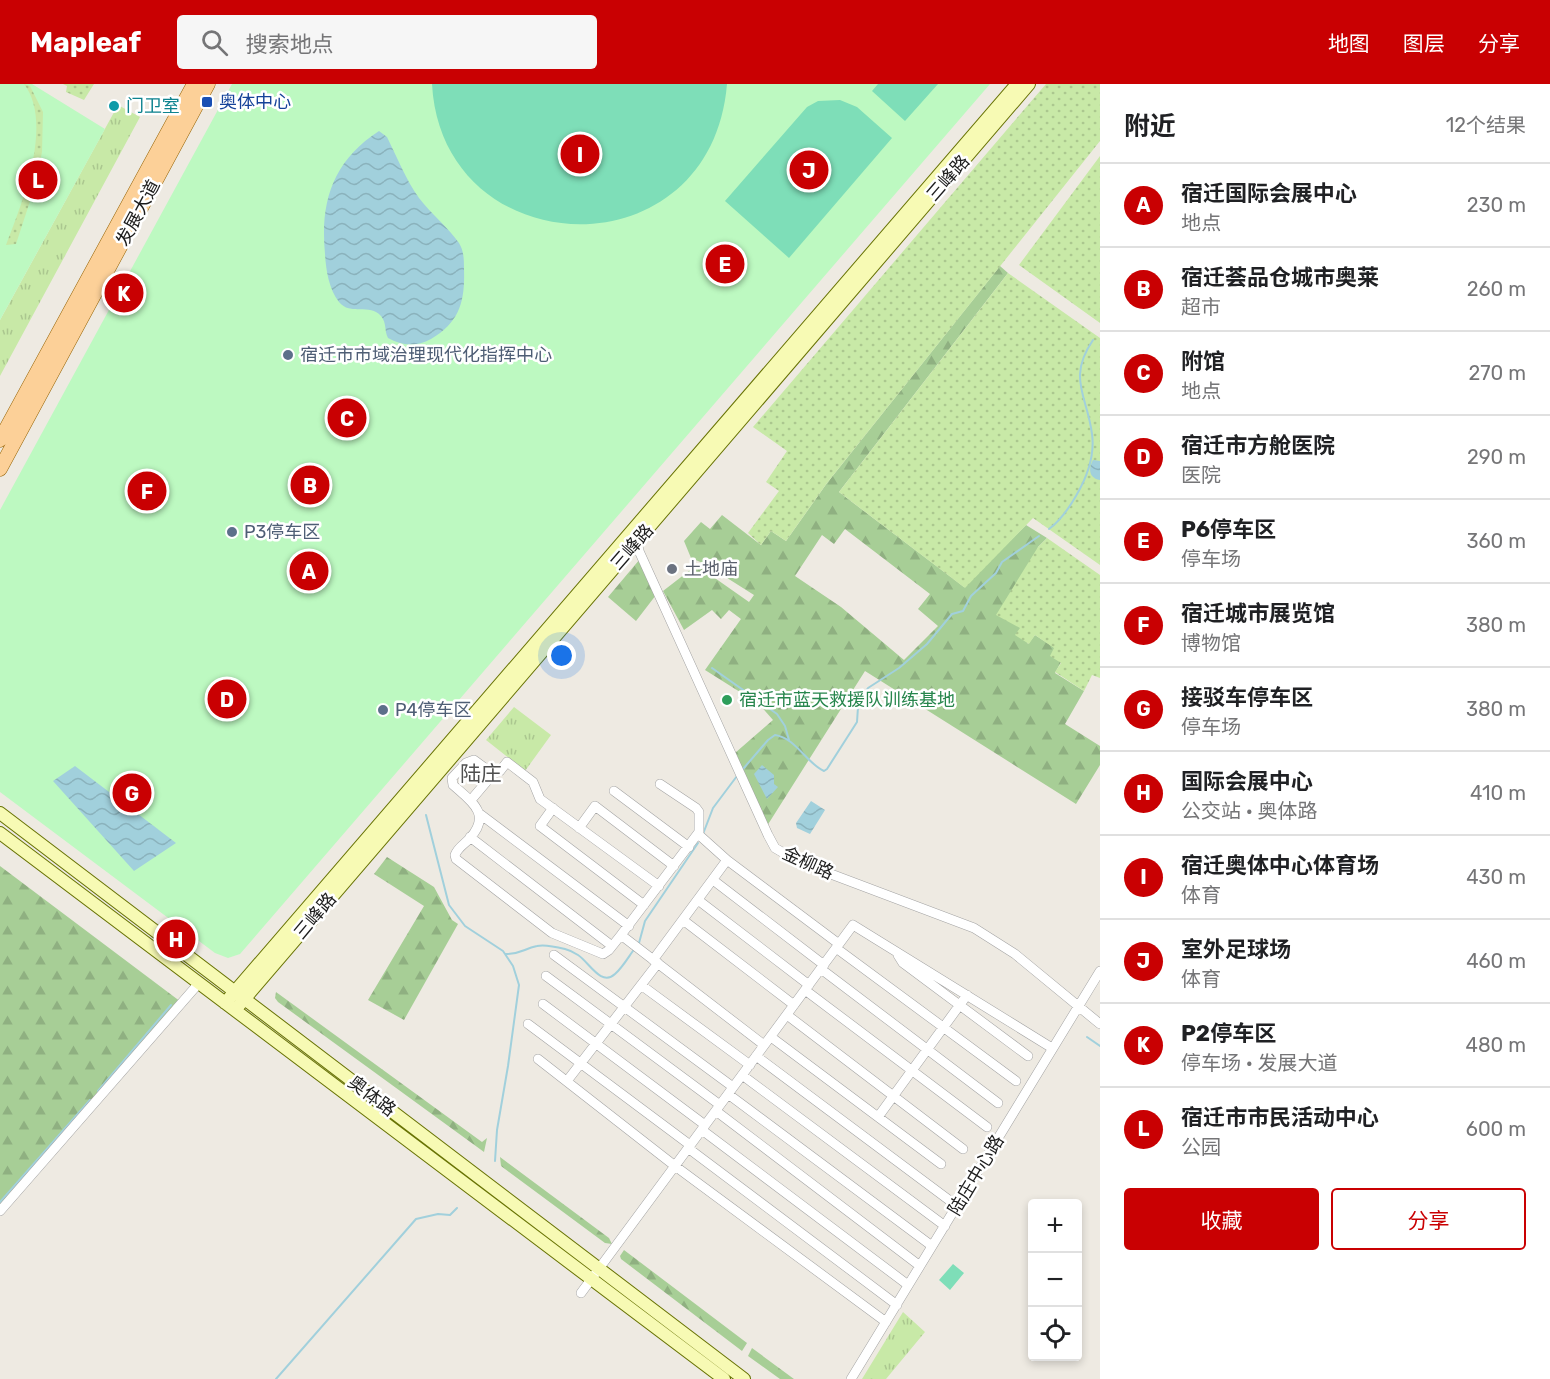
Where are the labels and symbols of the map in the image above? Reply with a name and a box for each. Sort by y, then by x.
place label: 奥体中心 [219,91,291,113]
place label: 门卫室 [126,95,180,117]
marker: 奥体中心 [200,95,214,109]
marker: 门卫室 [107,99,121,113]
pin: I [560,132,600,176]
pin: J [790,148,828,193]
street label: 三峰路 [922,150,974,206]
pin: L [18,158,57,202]
street label: 发展大道 [111,176,165,250]
pin: E [706,242,744,286]
pin: K [104,270,144,316]
place label: 宿迁市市域治理现代化指挥中心 [300,344,552,366]
marker: 宿迁市市域治理现代化指挥中心 [281,348,295,362]
pin: C [328,396,366,440]
pin: B [290,462,330,508]
pin: F [128,468,166,514]
street label: 三峰路 [606,519,658,575]
place label: P3停车区 [244,521,320,543]
marker: P3停车区 [225,525,239,539]
pin: A [290,548,328,594]
place label: 土地庙 [684,558,738,580]
marker: 土地庙 [665,562,679,576]
your location [547,641,576,670]
pin: D [208,676,246,722]
place label: 宿迁市蓝天救援队训练基地 [739,689,955,711]
marker: 宿迁市蓝天救援队训练基地 [720,693,734,707]
place label: P4停车区 [395,699,471,721]
marker: P4停车区 [376,703,390,717]
district label: 陆庄 [460,761,502,786]
pin: G [112,770,152,816]
street label: 金柳路 [779,842,837,884]
street label: 三峰路 [289,888,341,944]
pin: H [156,916,195,962]
street label: 奥体路 [344,1071,400,1121]
street label: 陆庄中心路 [943,1131,1009,1219]

